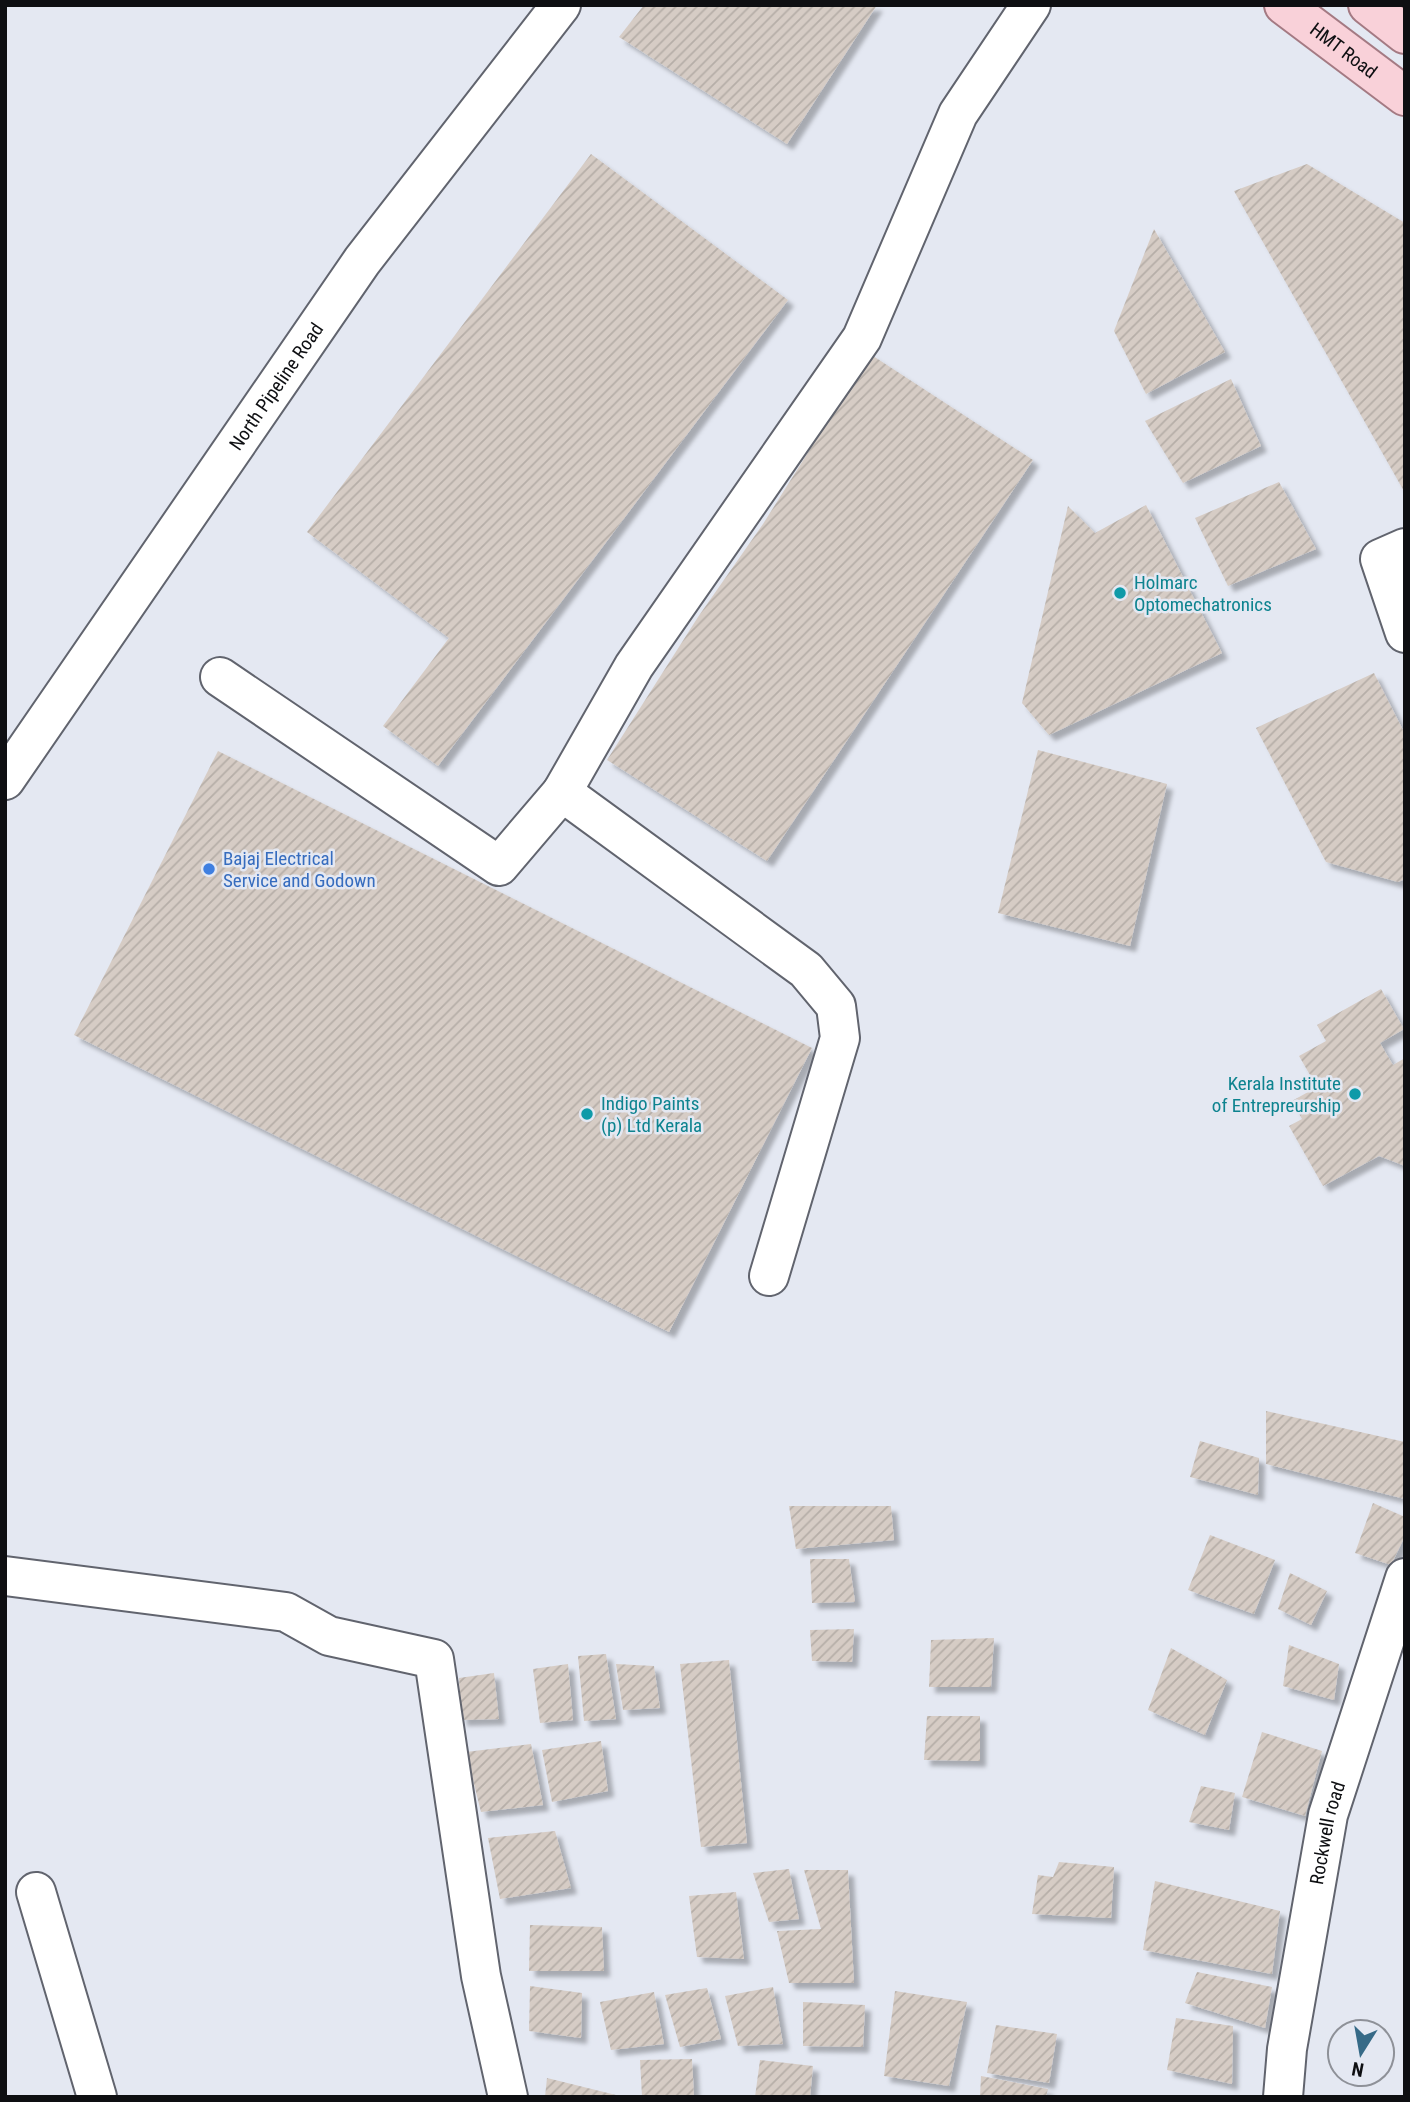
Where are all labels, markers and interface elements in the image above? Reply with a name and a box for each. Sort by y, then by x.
street label: HMT Road [1306,18,1382,83]
street label: North Pipeline Road [225,318,328,455]
place label: Holmarc Optomechatronics [1134,571,1272,616]
marker: Holmarc Optomechatronics [1112,585,1128,601]
place label: Bajaj Electrical Service and Godown [223,847,376,892]
marker: Bajaj Electrical Service and Godown [201,861,217,877]
place label: Kerala Institute of Entrepreurship [1212,1072,1341,1117]
marker: Kerala Institute of Entrepreurship [1347,1086,1363,1102]
place label: Indigo Paints (p) Ltd Kerala [601,1092,702,1137]
marker: Indigo Paints (p) Ltd Kerala [579,1106,595,1122]
street label: Rockwell road [1305,1778,1350,1886]
north arrow [1326,2018,1396,2088]
text: N [1350,2057,1366,2082]

